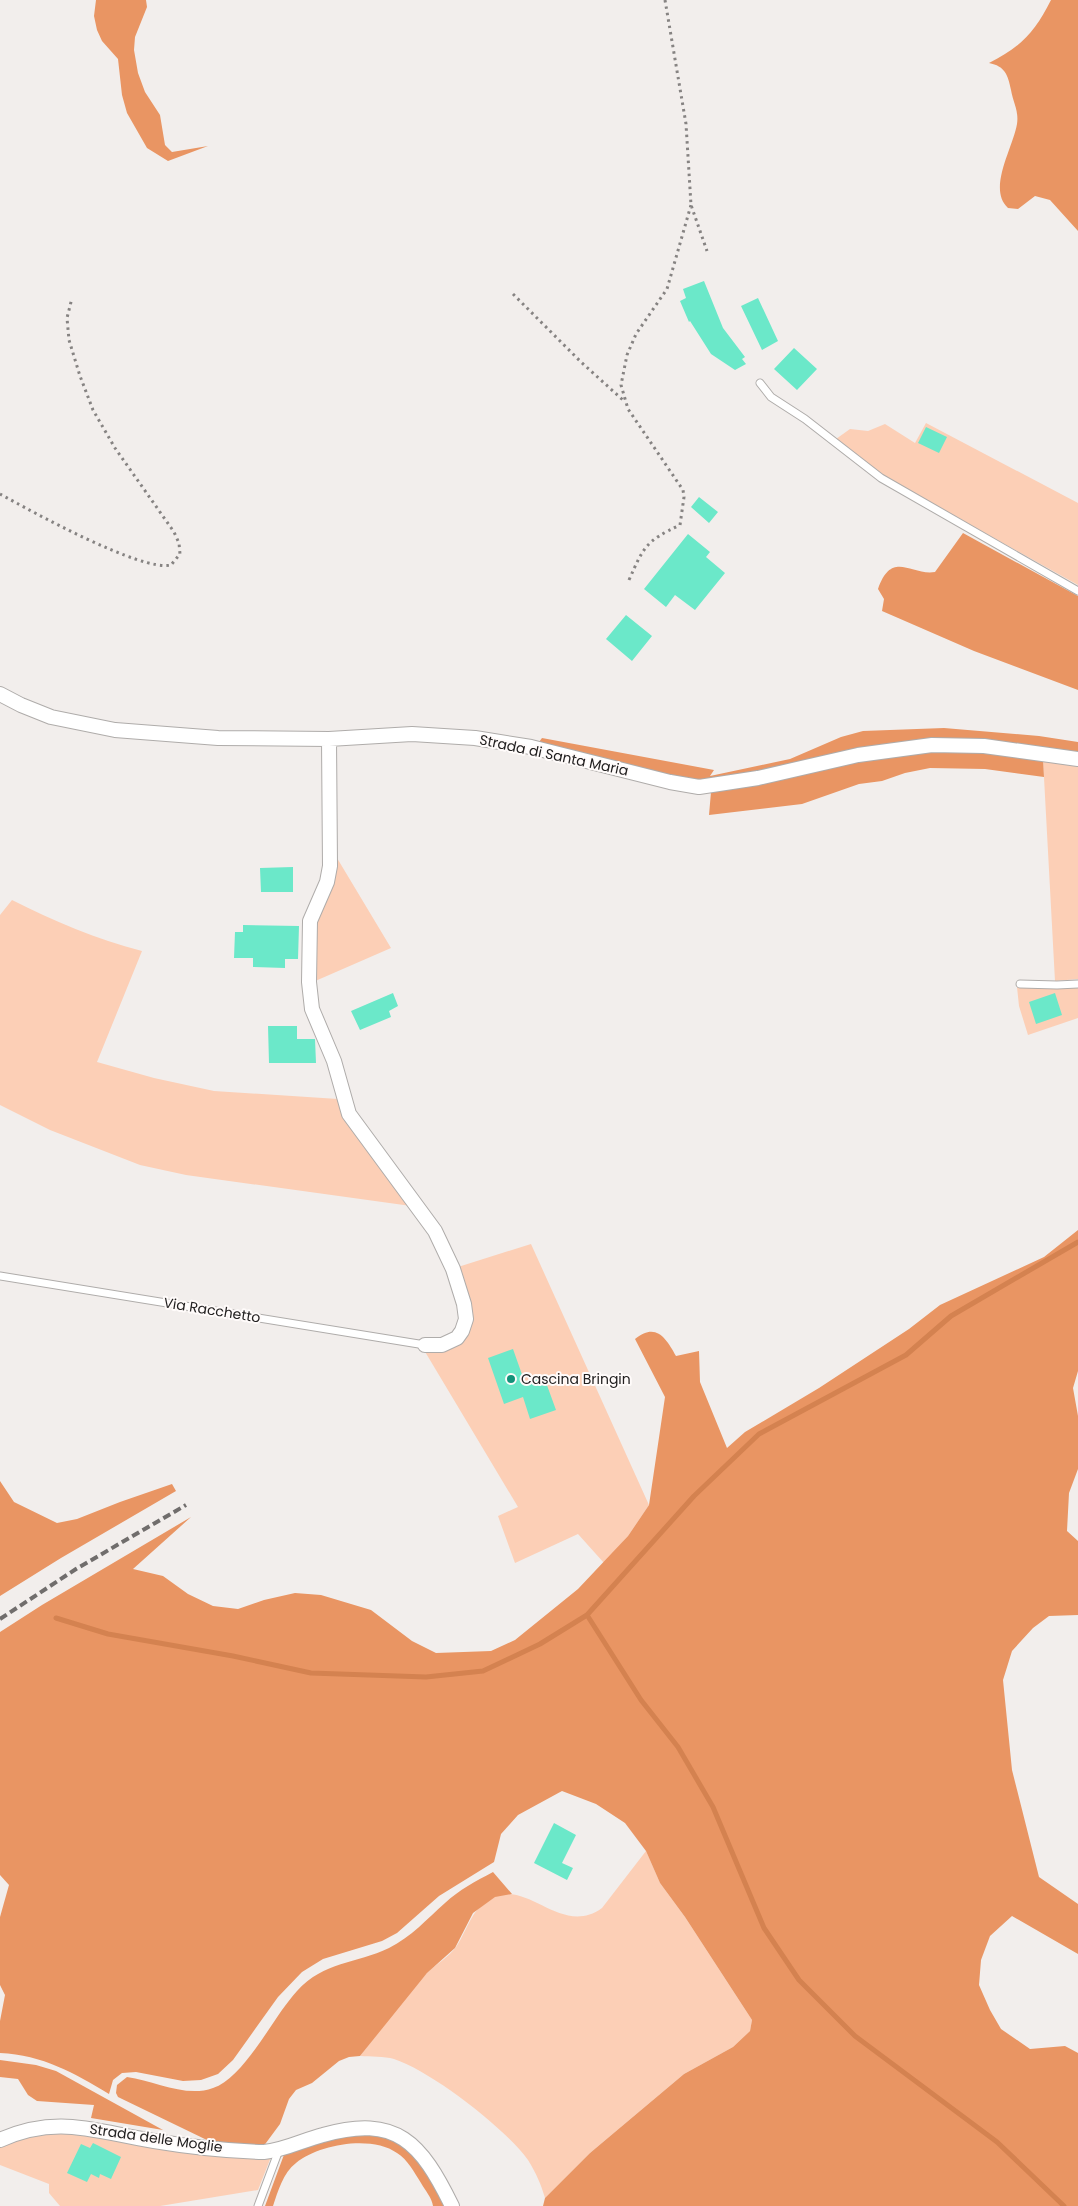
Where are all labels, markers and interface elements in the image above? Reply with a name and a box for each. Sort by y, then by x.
street label: Strada di Santa Maria [478,729,630,781]
street label: Via Racchetto [162,1292,262,1328]
place label: Cascina Bringin [521,1369,631,1389]
marker: Cascina Bringin [505,1373,517,1385]
street label: Strada delle Moglie [88,2119,224,2157]

